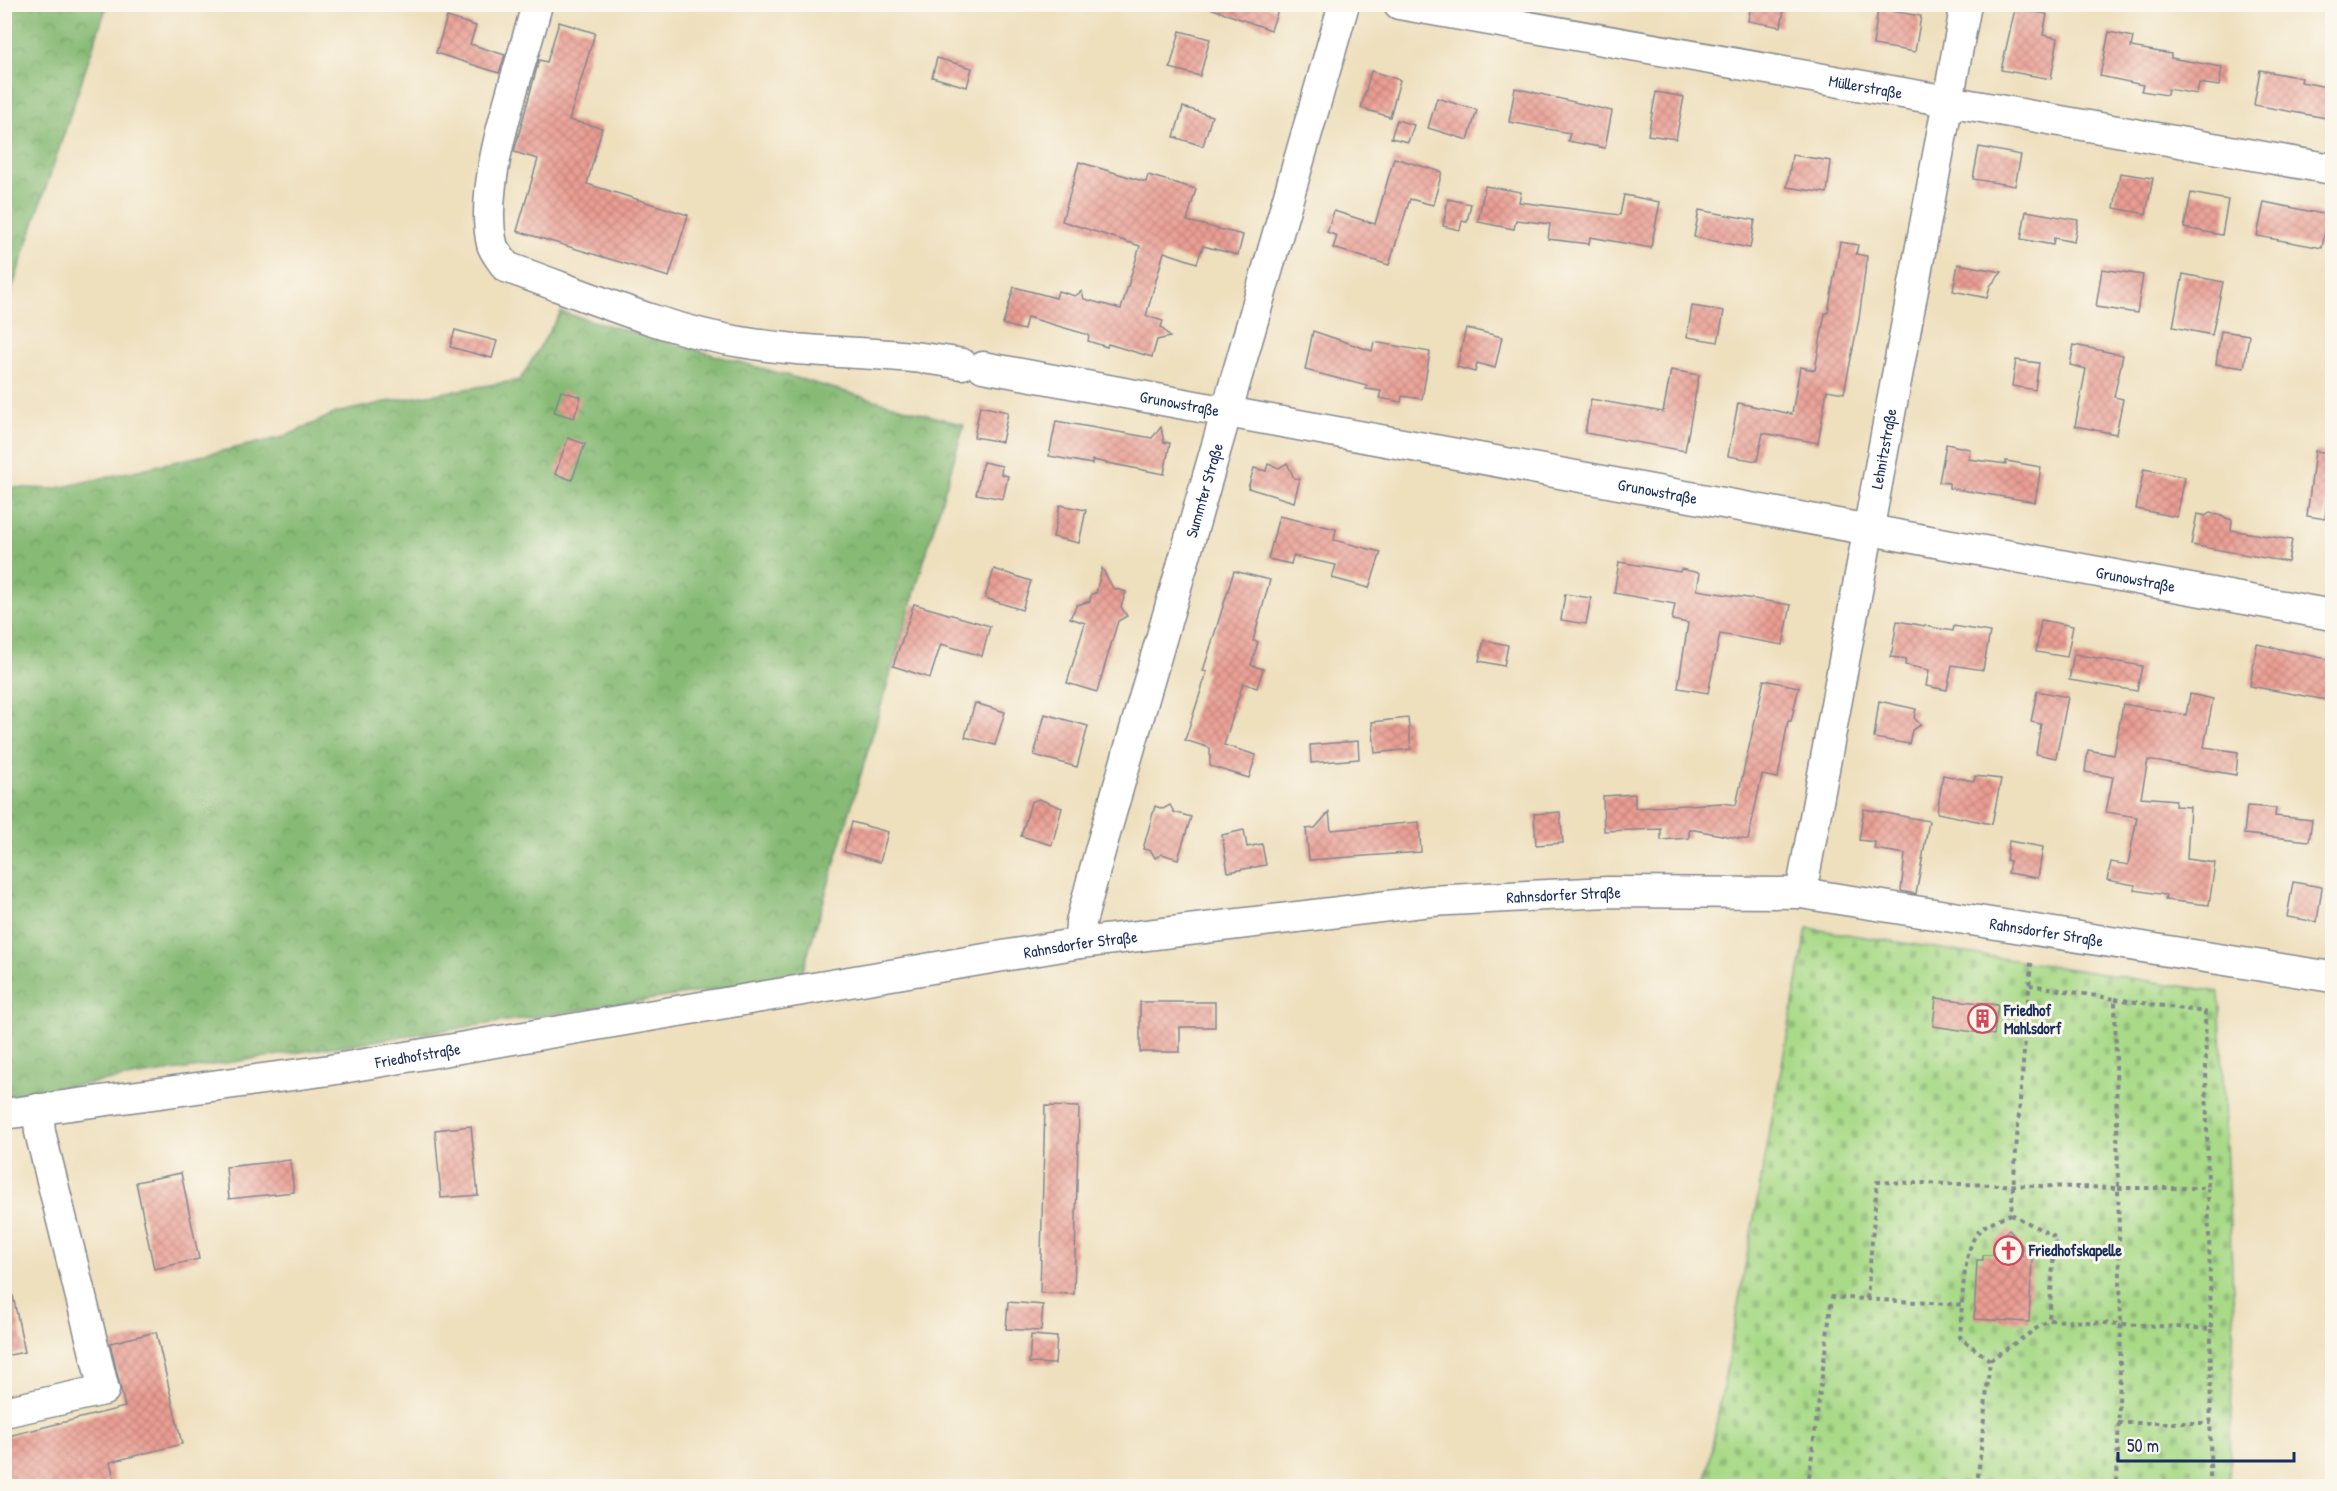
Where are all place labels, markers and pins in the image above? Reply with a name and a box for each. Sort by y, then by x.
place label: Friedhof Mahlsdorf [2003,999,2062,1039]
building icon: Friedhof Mahlsdorf [1967,1003,1999,1035]
church icon: Friedhofskapelle [1992,1234,2024,1266]
place label: Friedhofskapelle [2028,1239,2122,1262]

